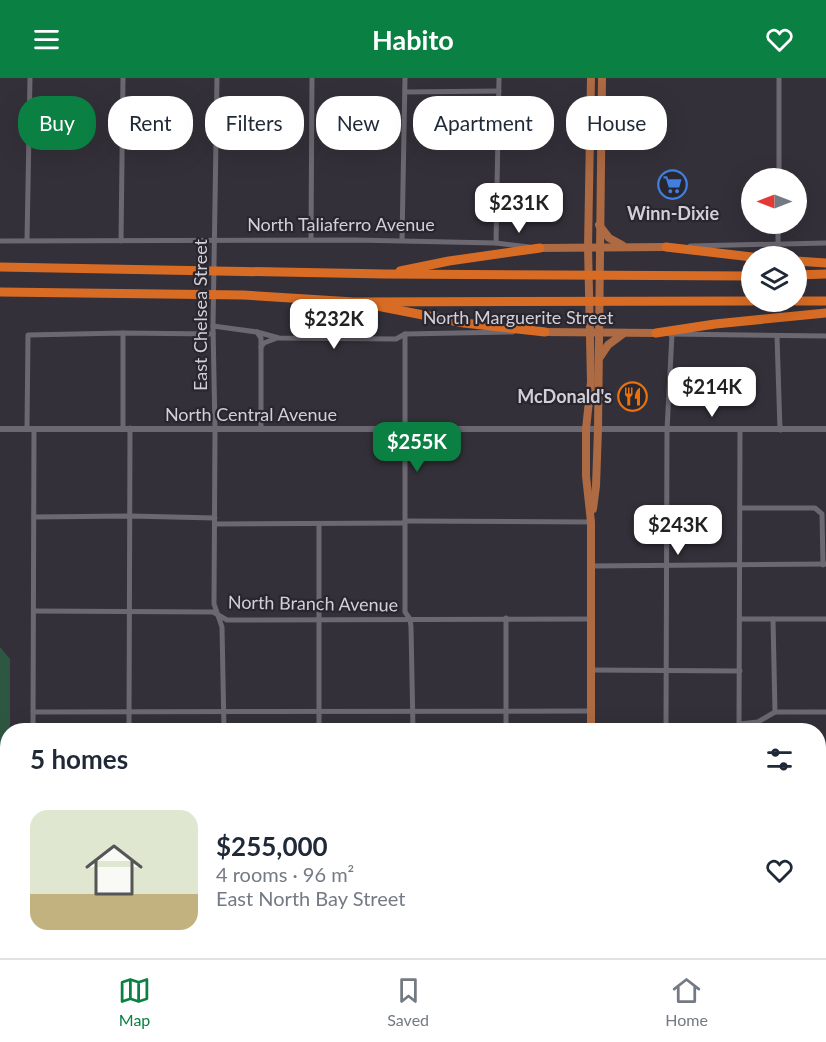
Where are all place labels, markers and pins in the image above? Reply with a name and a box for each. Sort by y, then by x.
supermarket icon: Winn-Dixie [657,168,689,200]
pin: $231K [477,183,561,234]
place label: Winn-Dixie [627,202,719,224]
pin: $232K [292,299,376,350]
pin: $214K [670,367,754,418]
restaurant icon: McDonald's [617,380,649,412]
place label: McDonald's [517,385,612,407]
pin: $255K [375,422,459,473]
pin: $243K [636,505,720,556]

